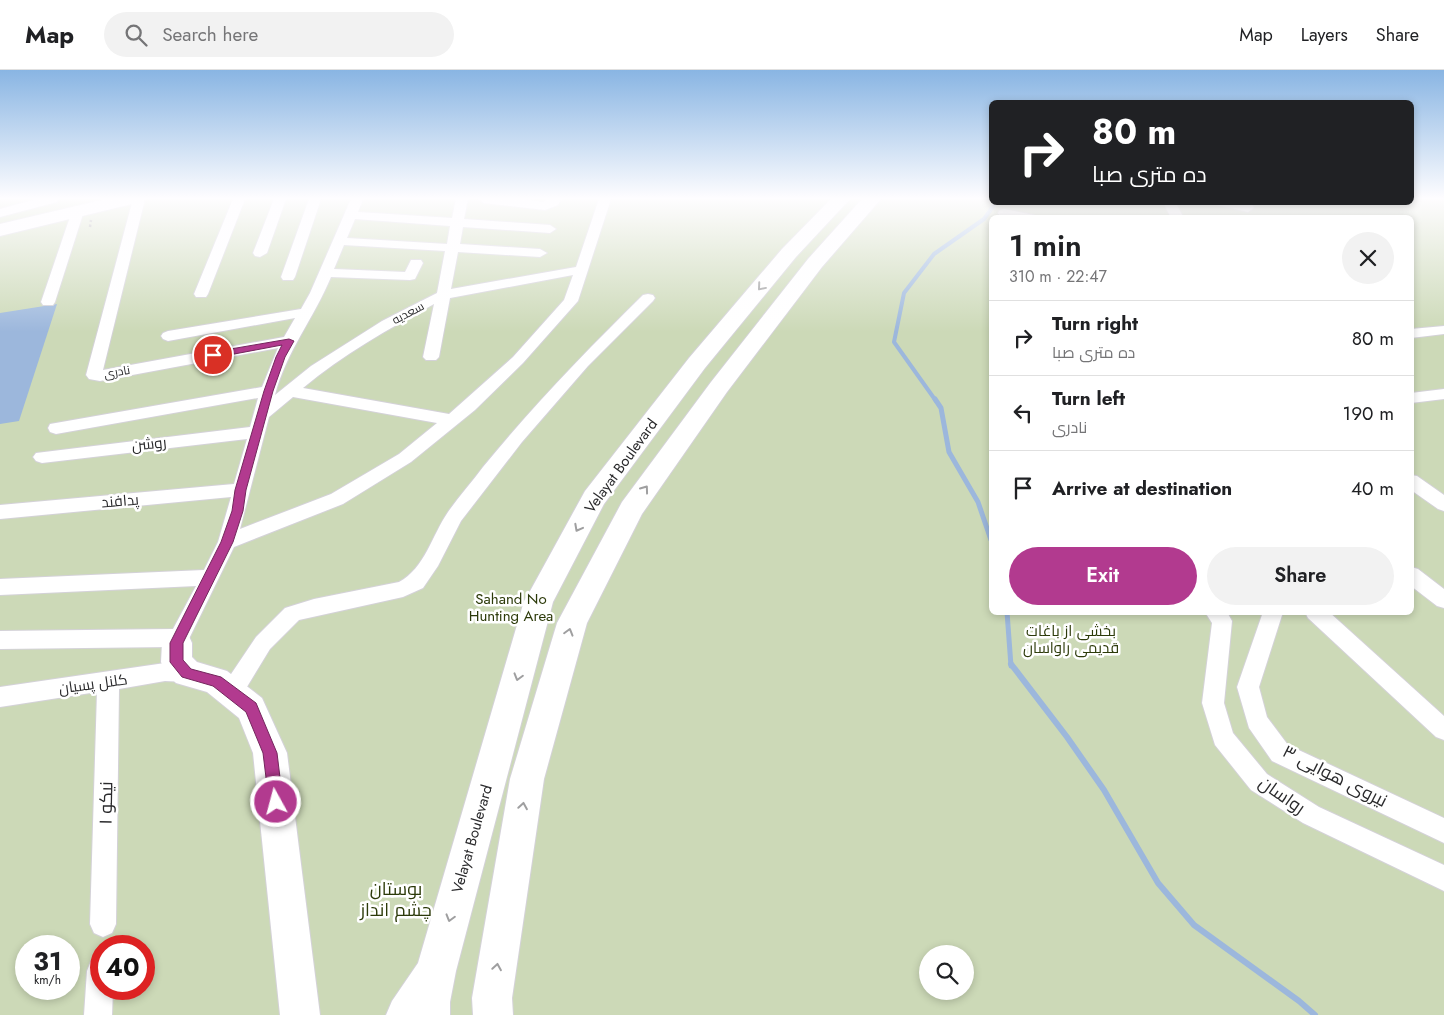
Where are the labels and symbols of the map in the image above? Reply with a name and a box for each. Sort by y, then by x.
one-way arrow [758,281,766,290]
street label: سعدیه [389,297,427,329]
pin [192,334,234,376]
street label: نادری [102,361,132,383]
street label: Velayat Boulevard [579,414,663,518]
street label: روشن [131,431,167,457]
one-way arrow [639,485,648,495]
street label: پدافند [100,488,140,514]
one-way arrow [574,522,584,531]
park label: Sahand No Hunting Area [469,588,553,627]
park label: بخشی از باغات قدیمی راواسان [1023,620,1119,659]
one-way arrow [564,629,574,637]
street label: کلنل پسیان [57,668,129,700]
one-way arrow [513,673,523,681]
street label: نیروی هوایی ۳ [1278,738,1392,814]
street label: رواسان [1253,770,1311,820]
position arrow [249,775,301,827]
street label: نیکو ۱ [93,781,119,825]
street label: Velayat Boulevard [446,782,498,896]
one-way arrow [517,802,527,810]
park label: بوستان چشم انداز [359,876,432,923]
one-way arrow [446,913,456,922]
speed limit sign: 40 [90,935,155,1000]
one-way arrow [492,962,502,971]

